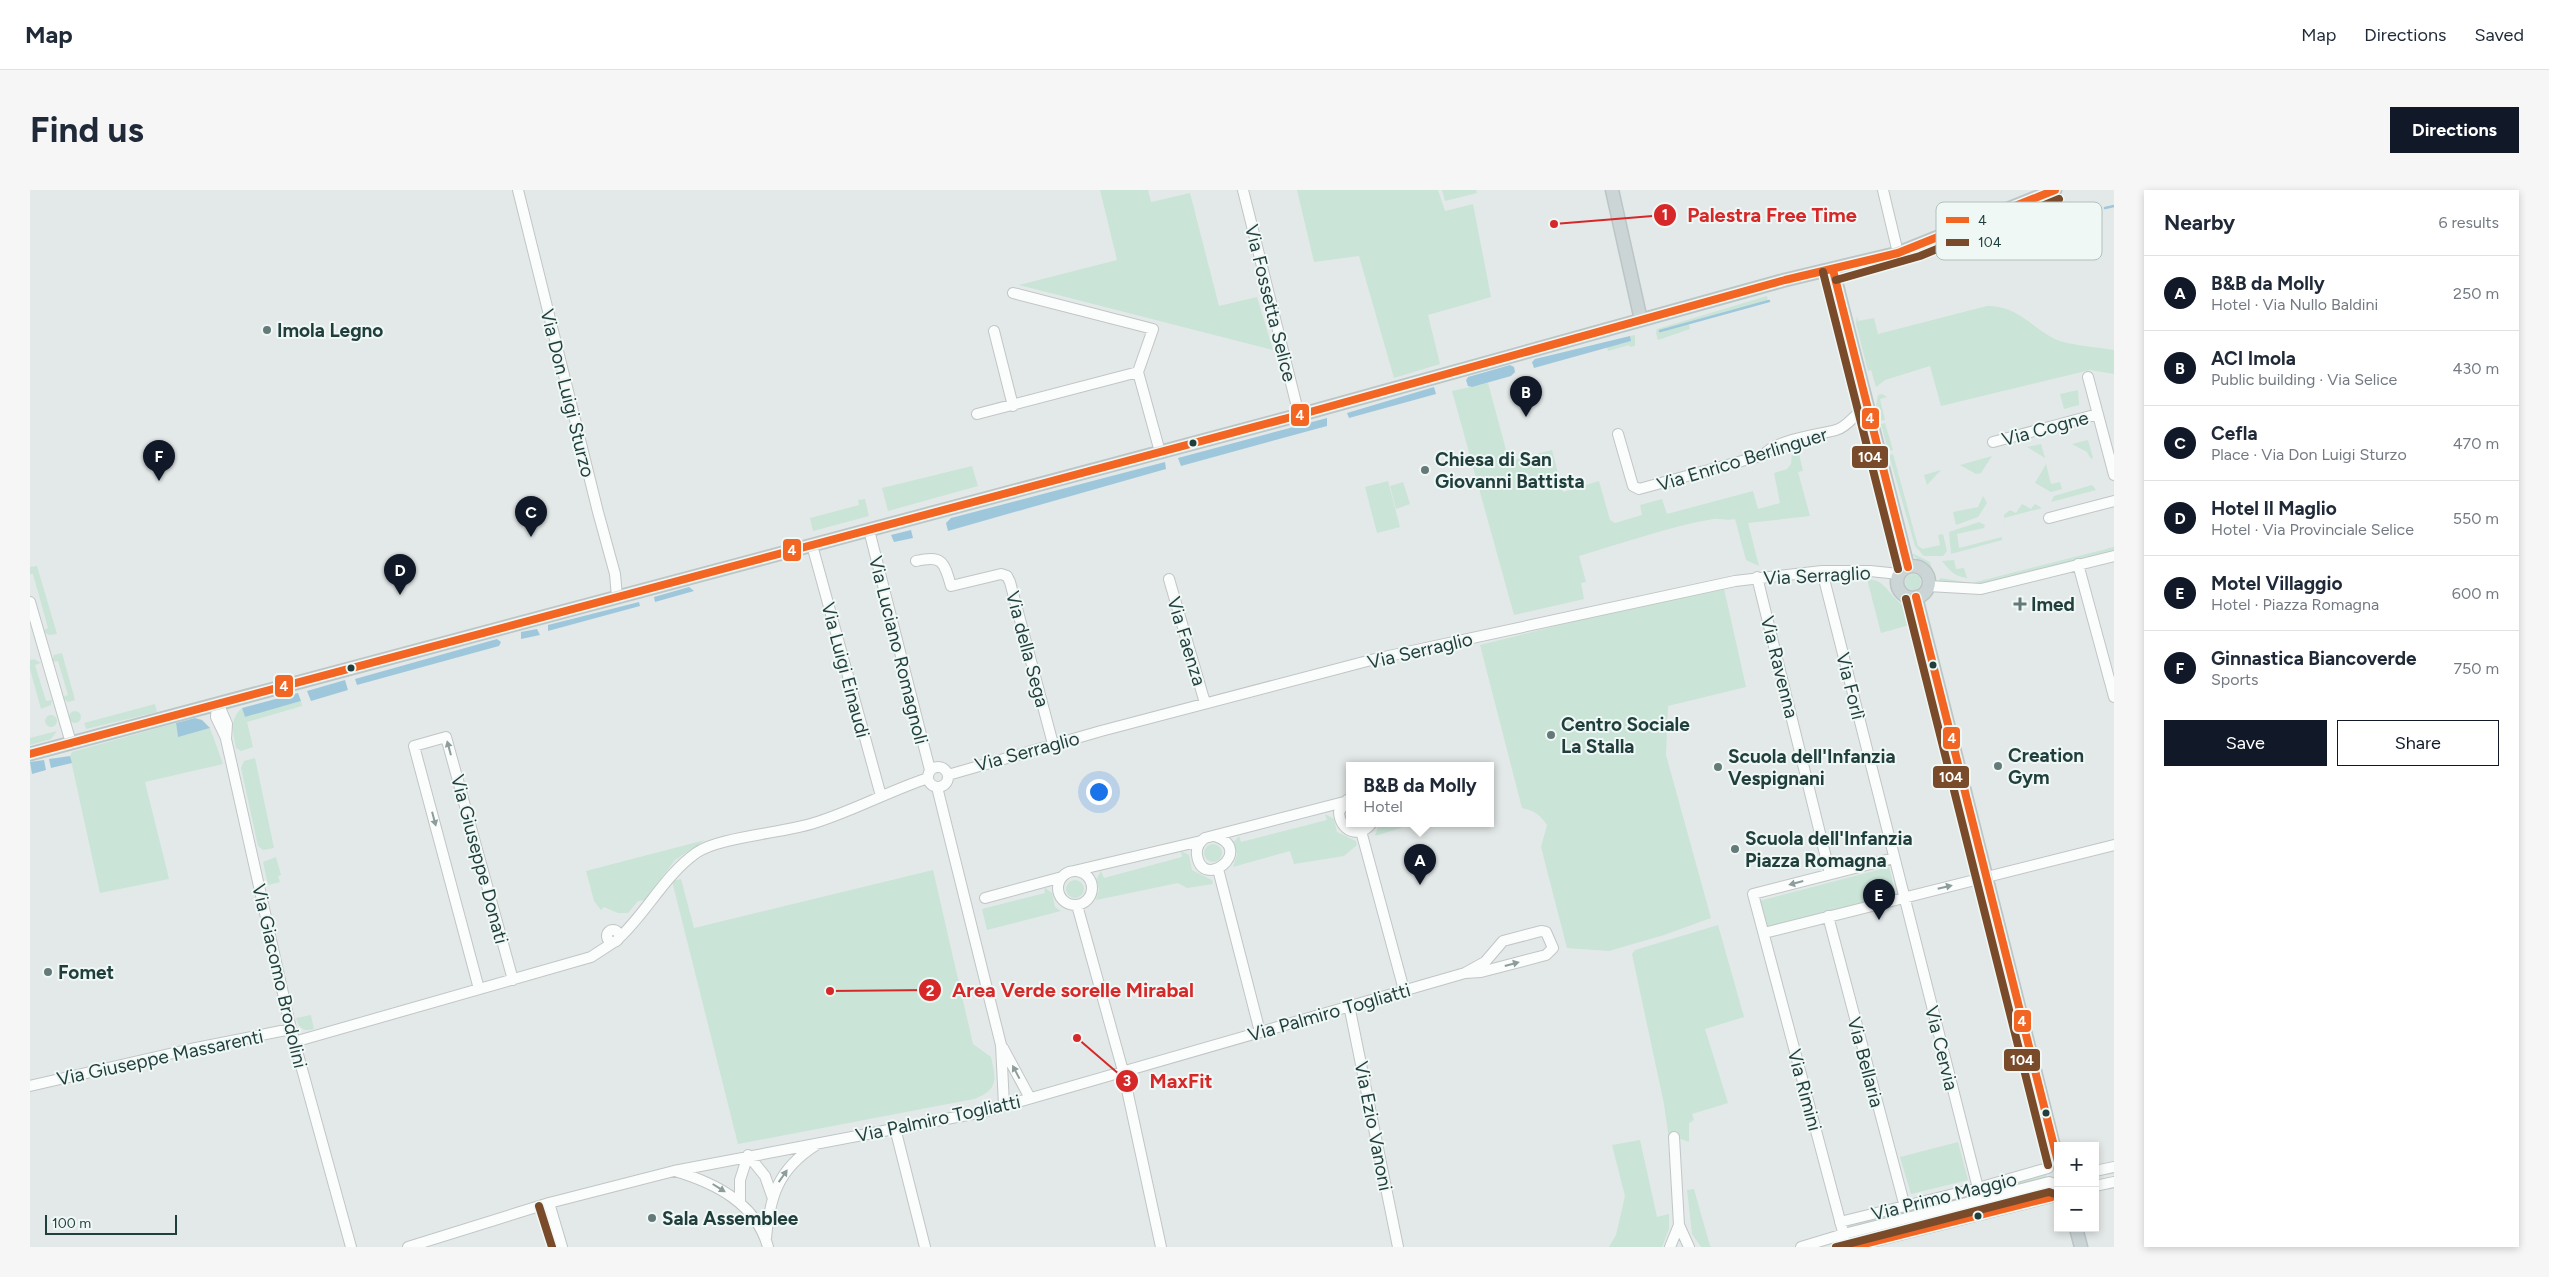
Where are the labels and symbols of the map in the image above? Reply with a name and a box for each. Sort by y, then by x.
callout: Palestra Free Time [1652,197,1867,232]
legend [1936,202,2102,260]
text: Palestra Free Time [1687,203,1857,227]
text: 1 [1662,206,1668,224]
text: 4 [1978,212,1987,229]
street label: Via Fossetta Selice [1240,222,1301,384]
text: 104 [1978,234,2002,251]
street label: Via Don Luigi Sturzo [535,307,600,480]
place label: Imola Legno [277,319,383,342]
marker: Imola Legno [261,324,273,336]
pin: B [1510,376,1542,417]
line badge: 4 [1290,403,1310,427]
street label: Via Cogne [1999,406,2091,451]
text: 4 [1296,407,1305,424]
line badge: 4 [1861,407,1880,430]
text: 4 [1866,410,1875,427]
street label: Via Enrico Berlinguer [1654,422,1831,496]
unlabelled marker [1188,438,1198,448]
pin: F [143,440,175,481]
line badge: 104 [1851,445,1889,469]
place label: Chiesa di San Giovanni Battista [1435,448,1585,493]
text: 104 [1858,449,1882,466]
marker: Chiesa di San Giovanni Battista [1419,464,1431,476]
pin: C [515,496,547,537]
line badge: 4 [782,538,802,562]
text: 4 [788,542,797,559]
pin: D [384,554,416,595]
street label: Via Luciano Romagnoli [864,554,933,747]
street label: Via Serraglio [1763,561,1871,590]
street label: Via della Sega [1001,589,1054,710]
place label: Imed [2031,593,2075,616]
street label: Via Faenza [1162,594,1211,688]
marker: Imed [2013,597,2027,611]
street label: Via Luigi Einaudi [816,600,875,740]
street label: Via Ravenna [1756,614,1803,721]
street label: Via Serraglio [1365,627,1475,674]
street label: Via Forlì [1831,650,1870,723]
unlabelled marker [1928,660,1938,670]
unlabelled marker [346,663,356,673]
line badge: 4 [274,674,294,698]
text: 4 [280,678,289,695]
place label: Centro Sociale La Stalla [1561,713,1690,758]
street label: Via Serraglio [972,726,1082,776]
line badge: 4 [1942,726,1961,750]
marker: Centro Sociale La Stalla [1545,729,1557,741]
text: 4 [1948,730,1957,747]
one-way arrow [445,740,453,755]
place label: Creation Gym [2008,744,2084,789]
place label: Scuola dell'Infanzia Vespignani [1728,745,1896,790]
marker: Creation Gym [1992,760,2004,772]
marker: Scuola dell'Infanzia Vespignani [1712,761,1724,773]
line badge: 104 [1932,765,1970,789]
text: 104 [1939,769,1963,786]
street label: Via Giuseppe Donati [446,772,513,946]
your location [1086,779,1112,805]
one-way arrow [431,811,439,826]
place label: Scuola dell'Infanzia Piazza Romagna [1745,827,1913,872]
marker: Scuola dell'Infanzia Piazza Romagna [1729,843,1741,855]
pin: A [1404,844,1436,885]
one-way arrow [1788,879,1803,887]
pin: E [1863,879,1895,920]
street label: Via Giacomo Brodolini [247,882,312,1071]
one-way arrow [1937,883,1952,891]
one-way arrow [1505,960,1520,968]
place label: Fomet [58,961,115,984]
marker: Fomet [42,966,54,978]
callout: Area Verde sorelle Mirabal [917,973,1204,1008]
text: Area Verde sorelle Mirabal [952,978,1194,1002]
street label: Via Palmiro Togliatti [1245,978,1413,1047]
text: 2 [926,982,935,1000]
street label: Via Cervia [1920,1003,1963,1093]
line badge: 4 [2013,1009,2032,1033]
text: 4 [2018,1013,2027,1030]
street label: Via Bellaria [1842,1014,1889,1110]
street label: Via Giuseppe Massarenti [55,1024,265,1091]
street label: Via Rimini [1783,1047,1826,1134]
line badge: 104 [2003,1048,2041,1072]
text: 104 [2010,1052,2034,1069]
street label: Via Ezio Vanoni [1350,1059,1397,1193]
callout: MaxFit [1114,1063,1222,1098]
one-way arrow [1012,1064,1020,1079]
text: MaxFit [1150,1069,1212,1093]
text: 3 [1123,1072,1131,1090]
street label: Via Palmiro Togliatti [854,1090,1023,1147]
unlabelled marker [2041,1108,2051,1118]
street label: Via Primo Maggio [1869,1167,2019,1226]
one-way arrow [778,1169,788,1183]
one-way arrow [712,1183,726,1193]
place label: Sala Assemblee [662,1207,799,1230]
unlabelled marker [1973,1211,1983,1221]
scale bar [45,1212,178,1235]
marker: Sala Assemblee [646,1212,658,1224]

